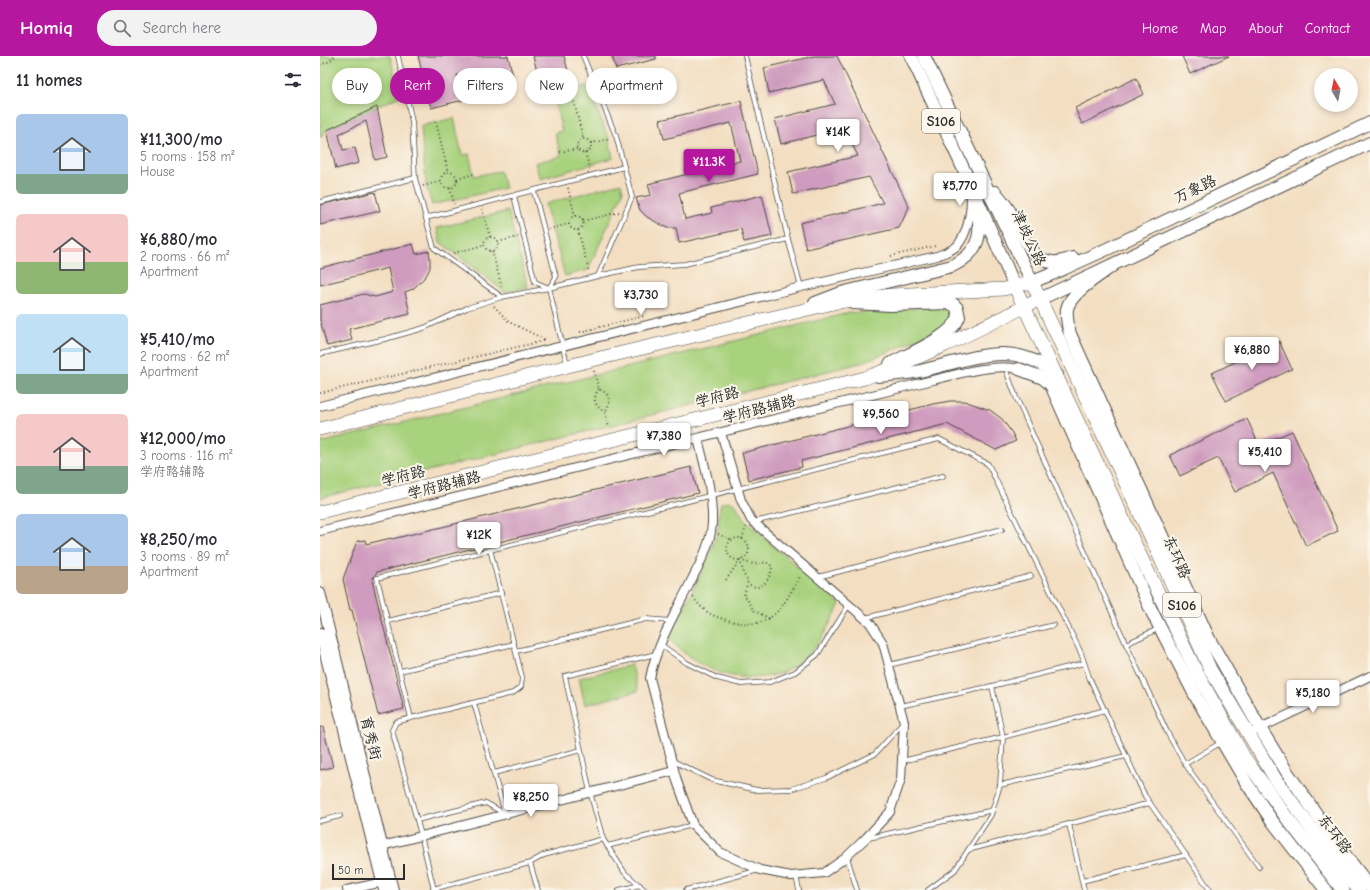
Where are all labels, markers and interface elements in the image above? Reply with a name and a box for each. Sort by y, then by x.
search box [97,10,377,46]
text: Homiq [20,17,73,39]
icon: search [111,17,133,39]
text: Search here [143,19,221,37]
text: Home [1142,20,1178,37]
text: Map [1200,20,1226,37]
text: About [1248,20,1283,37]
text: Contact [1305,20,1350,37]
chip: Buy [332,68,382,104]
chip: Rent [390,68,445,104]
chip: Filters [453,68,517,104]
chip: New [525,68,578,104]
chip: Apartment [586,68,677,104]
north arrow [1314,68,1358,112]
map controls [1314,68,1358,112]
icon: filters [282,69,304,91]
text: 11 homes [16,71,82,90]
road number: S106 [922,109,960,133]
pin: ¥14K [814,119,862,153]
text: ¥14K [826,124,850,139]
icon: home [48,130,96,178]
text: ¥11,300/mo [140,130,223,149]
text: 5 rooms · 158 m² [140,149,234,164]
pin: ¥11.3K [676,149,742,183]
text: ¥11.3K [693,154,725,169]
text: House [140,164,175,179]
street label: 万象路 [1171,171,1219,207]
pin: ¥5,770 [927,173,993,207]
text: ¥5,770 [943,178,977,193]
street label: 津歧公路 [1008,207,1050,269]
icon: home [48,230,96,278]
text: ¥6,880/mo [140,230,217,249]
text: 2 rooms · 66 m² [140,249,229,264]
text: Apartment [140,264,198,279]
pin: ¥3,730 [608,282,674,316]
text: ¥3,730 [624,287,658,302]
icon: home [48,330,96,378]
text: ¥5,410/mo [140,330,215,349]
pin: ¥6,880 [1219,337,1285,371]
text: ¥6,880 [1234,342,1270,357]
text: 2 rooms · 62 m² [140,349,229,364]
text: Apartment [140,364,198,379]
street label: 学府路 [693,383,741,411]
street label: 学府路辅路 [720,391,798,427]
pin: ¥9,560 [848,401,914,435]
text: ¥9,560 [863,406,899,421]
pin: ¥7,380 [631,423,697,457]
text: ¥7,380 [646,428,682,443]
text: ¥12,000/mo [140,429,226,448]
icon: home [48,430,96,478]
pin: ¥5,410 [1232,439,1298,473]
text: ¥5,410 [1248,444,1282,459]
text: 3 rooms · 116 m² [140,448,232,463]
street label: 学府路 [379,462,427,490]
text: 学府路辅路 [140,464,205,479]
street label: 学府路辅路 [405,467,483,503]
pin: ¥12K [455,522,503,556]
text: ¥12K [466,527,492,542]
icon: home [48,530,96,578]
text: ¥8,250/mo [140,530,217,549]
street label: 东环路 [1160,533,1194,581]
text: 3 rooms · 89 m² [140,549,229,564]
text: Apartment [140,564,198,579]
road number: S106 [1163,593,1201,617]
pin: ¥5,180 [1280,680,1346,714]
text: ¥5,180 [1296,685,1330,700]
street label: 育秀街 [357,714,385,762]
pin: ¥8,250 [498,784,564,818]
text: ¥8,250 [513,789,549,804]
street label: 东环路 [1314,811,1356,857]
scale bar [332,862,405,881]
text: 50 m [338,864,363,877]

